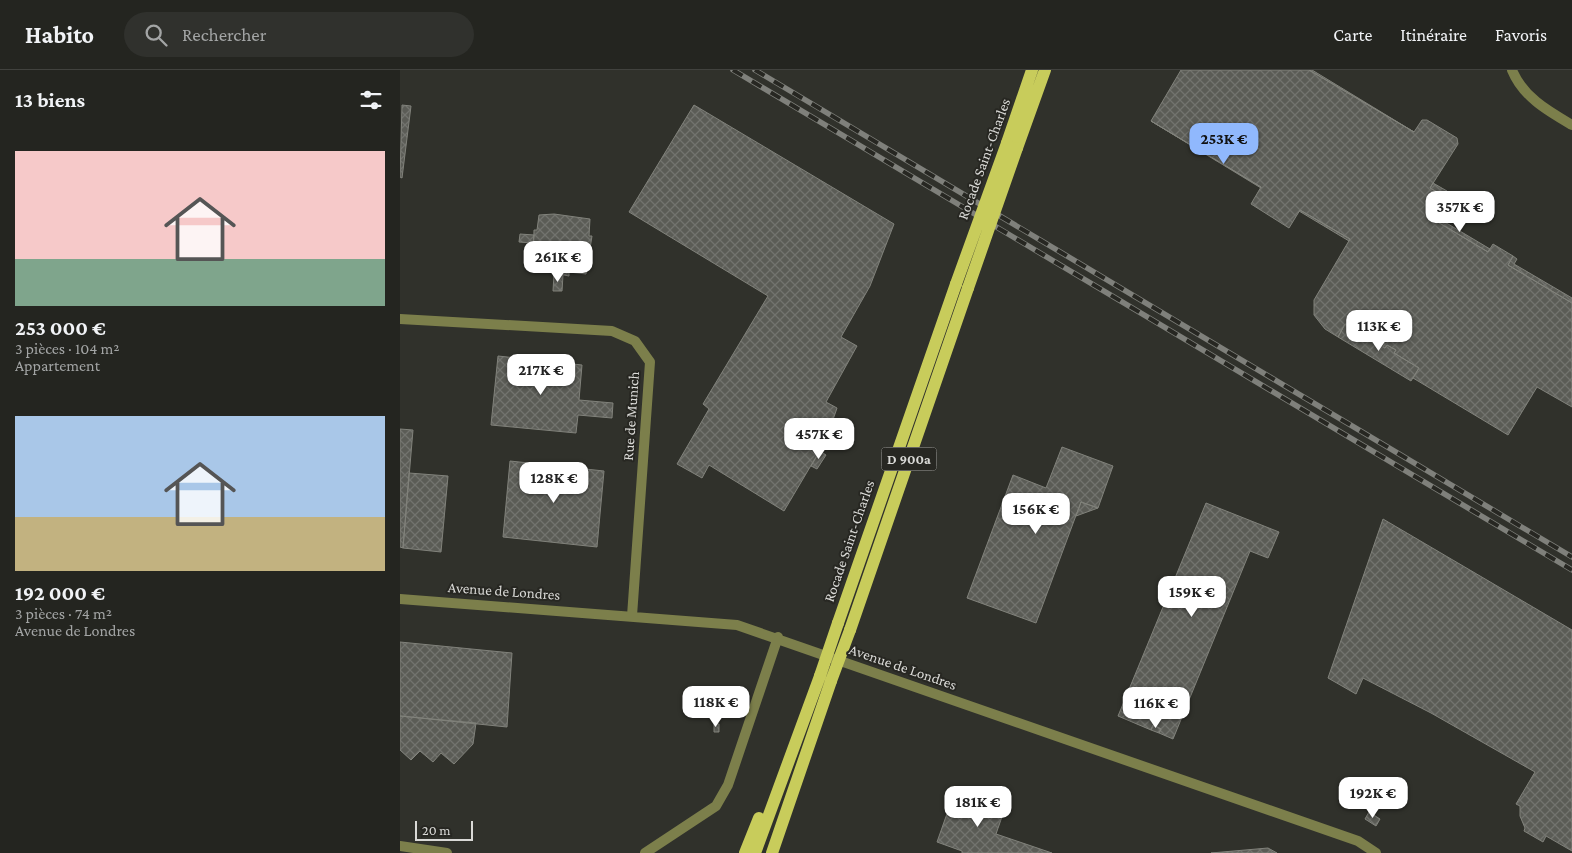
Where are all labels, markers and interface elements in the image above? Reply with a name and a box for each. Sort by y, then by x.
search box [124,12,474,57]
text: Habito [25,21,94,48]
icon: search [142,21,170,49]
text: Rechercher [182,24,266,45]
text: Carte [1333,25,1372,45]
text: Itinéraire [1400,25,1467,45]
text: Favoris [1495,25,1547,45]
icon: filters [357,86,385,114]
text: 13 biens [15,88,85,112]
street label: Rocade Saint-Charles [955,96,1013,222]
pin: 253K € [1183,122,1265,165]
text: 253K € [1200,130,1248,147]
icon: home [155,184,245,274]
pin: 357K € [1419,190,1501,233]
text: 357K € [1437,198,1483,215]
pin: 261K € [517,240,599,283]
text: 261K € [535,248,581,265]
pin: 113K € [1338,310,1420,352]
text: 253 000 € [15,316,106,340]
text: 113K € [1357,317,1401,334]
text: 3 pièces · 104 m² [15,340,120,357]
pin: 217K € [500,354,582,396]
text: Appartement [15,357,100,374]
text: 217K € [518,361,564,378]
street label: Rue de Munich [620,371,642,461]
pin: 457K € [778,418,860,460]
text: 457K € [795,425,843,442]
road number: D 900a [882,448,936,470]
icon: home [155,449,245,539]
pin: 128K € [513,462,595,504]
text: 128K € [530,469,578,486]
street label: Rocade Saint-Charles [821,478,877,604]
pin: 156K € [995,492,1077,535]
text: 156K € [1013,500,1059,517]
pin: 159K € [1151,576,1233,618]
street label: Avenue de Londres [447,579,561,603]
text: 192 000 € [15,581,105,605]
text: 159K € [1169,583,1215,600]
text: 3 pièces · 74 m² [15,605,112,622]
text: Avenue de Londres [15,622,135,639]
street label: Avenue de Londres [847,641,959,693]
pin: 118K € [675,686,757,728]
pin: 116K € [1115,686,1197,729]
text: 118K € [693,693,739,710]
text: 116K € [1134,694,1178,711]
pin: 192K € [1332,776,1414,819]
text: 192K € [1350,784,1396,801]
pin: 181K € [937,786,1019,828]
text: 181K € [955,793,1001,810]
scale bar [415,818,472,841]
text: 20 m [422,822,450,838]

